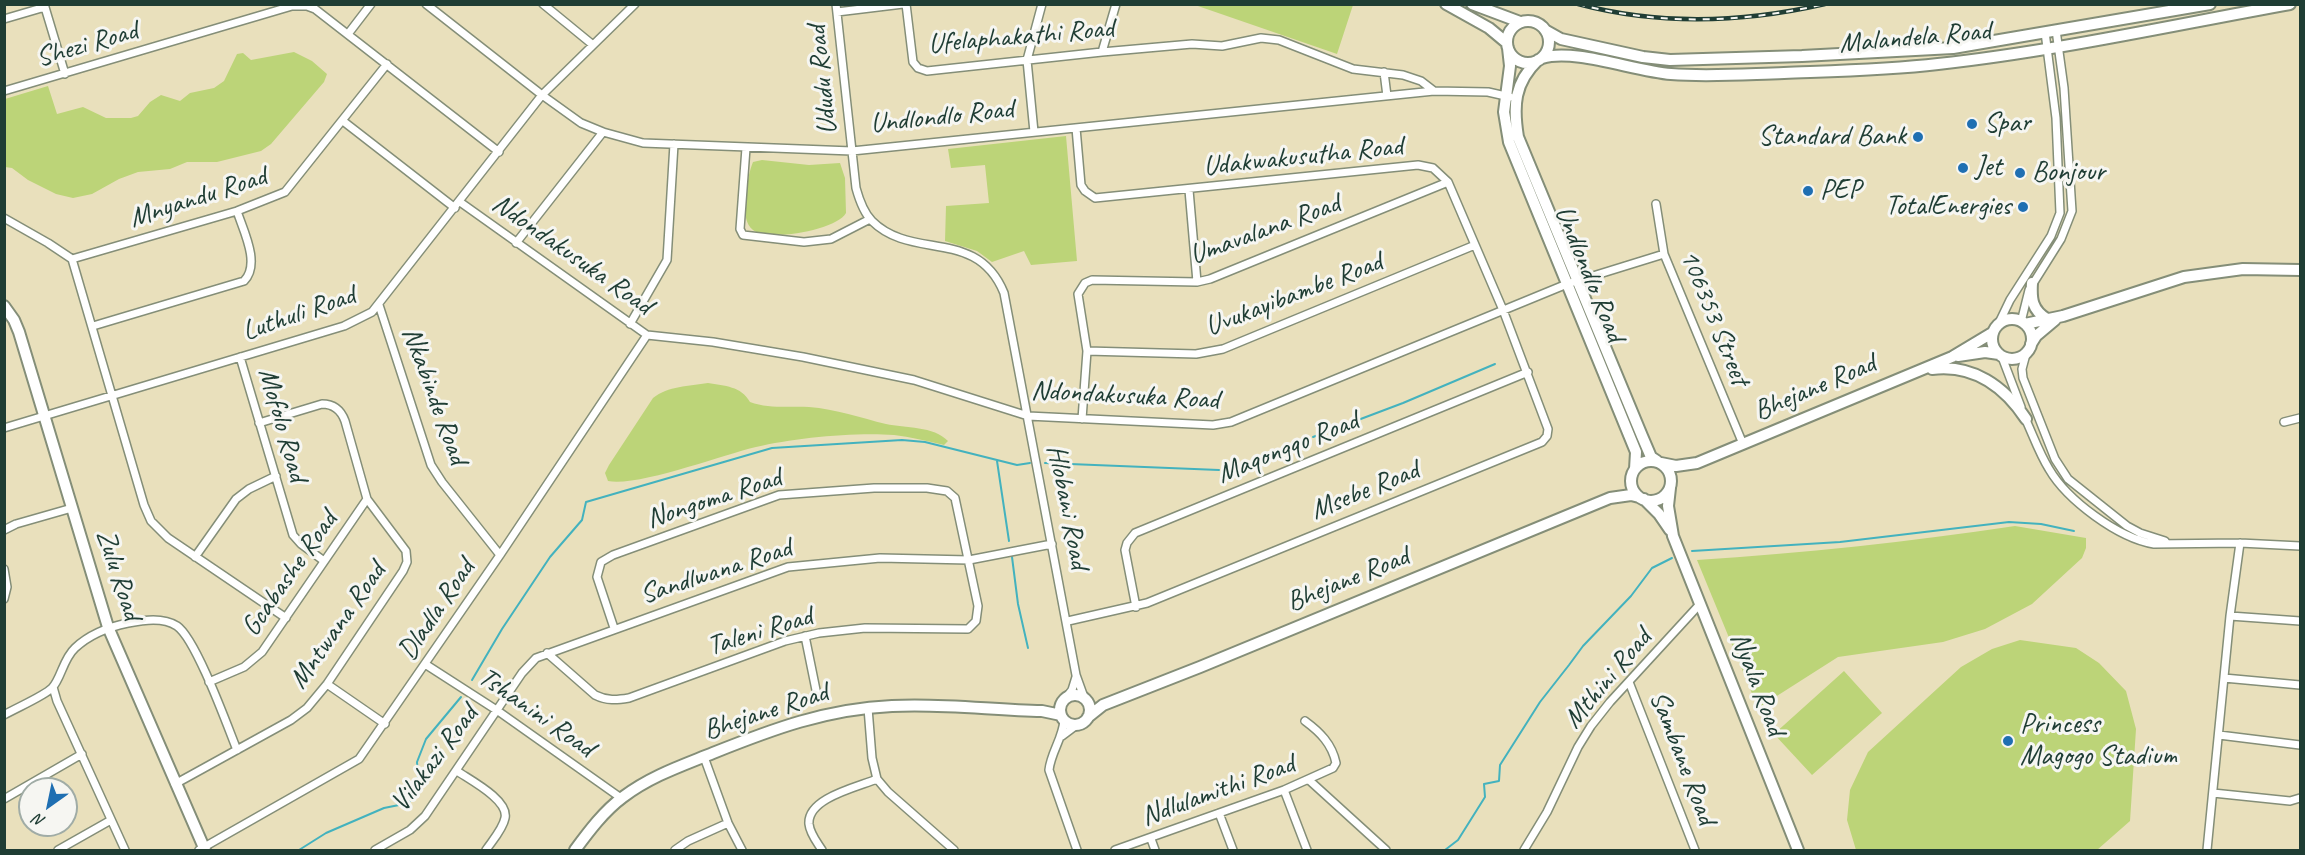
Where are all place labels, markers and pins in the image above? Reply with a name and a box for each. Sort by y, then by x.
place label: Spar [1984,107,2031,141]
marker: Spar [1965,117,1979,131]
place label: Standard Bank [1758,120,1906,154]
marker: Standard Bank [1911,130,1925,144]
place label: Jet [1975,151,2002,185]
place label: Bonjour [2032,156,2105,190]
marker: Jet [1956,161,1970,175]
marker: Bonjour [2013,166,2027,180]
place label: PEP [1820,174,1861,208]
marker: PEP [1801,184,1815,198]
place label: TotalEnergies [1885,190,2011,224]
marker: TotalEnergies [2016,200,2030,214]
place label: Princess Magogo Stadium [2020,708,2177,774]
marker: Princess Magogo Stadium [2001,734,2015,748]

